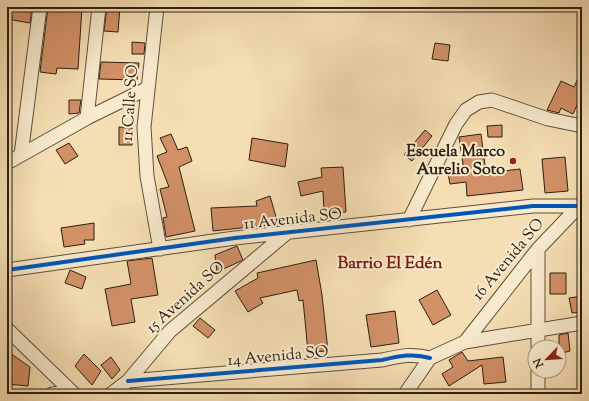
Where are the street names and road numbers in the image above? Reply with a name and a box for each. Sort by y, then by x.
street label: 11 Calle SO [117,64,145,142]
street label: 11 Avenida SO [243,203,343,237]
street label: 16 Avenida SO [468,214,550,306]
street label: 15 Avenida SO [142,256,230,340]
street label: 14 Avenida SO [227,341,329,373]

